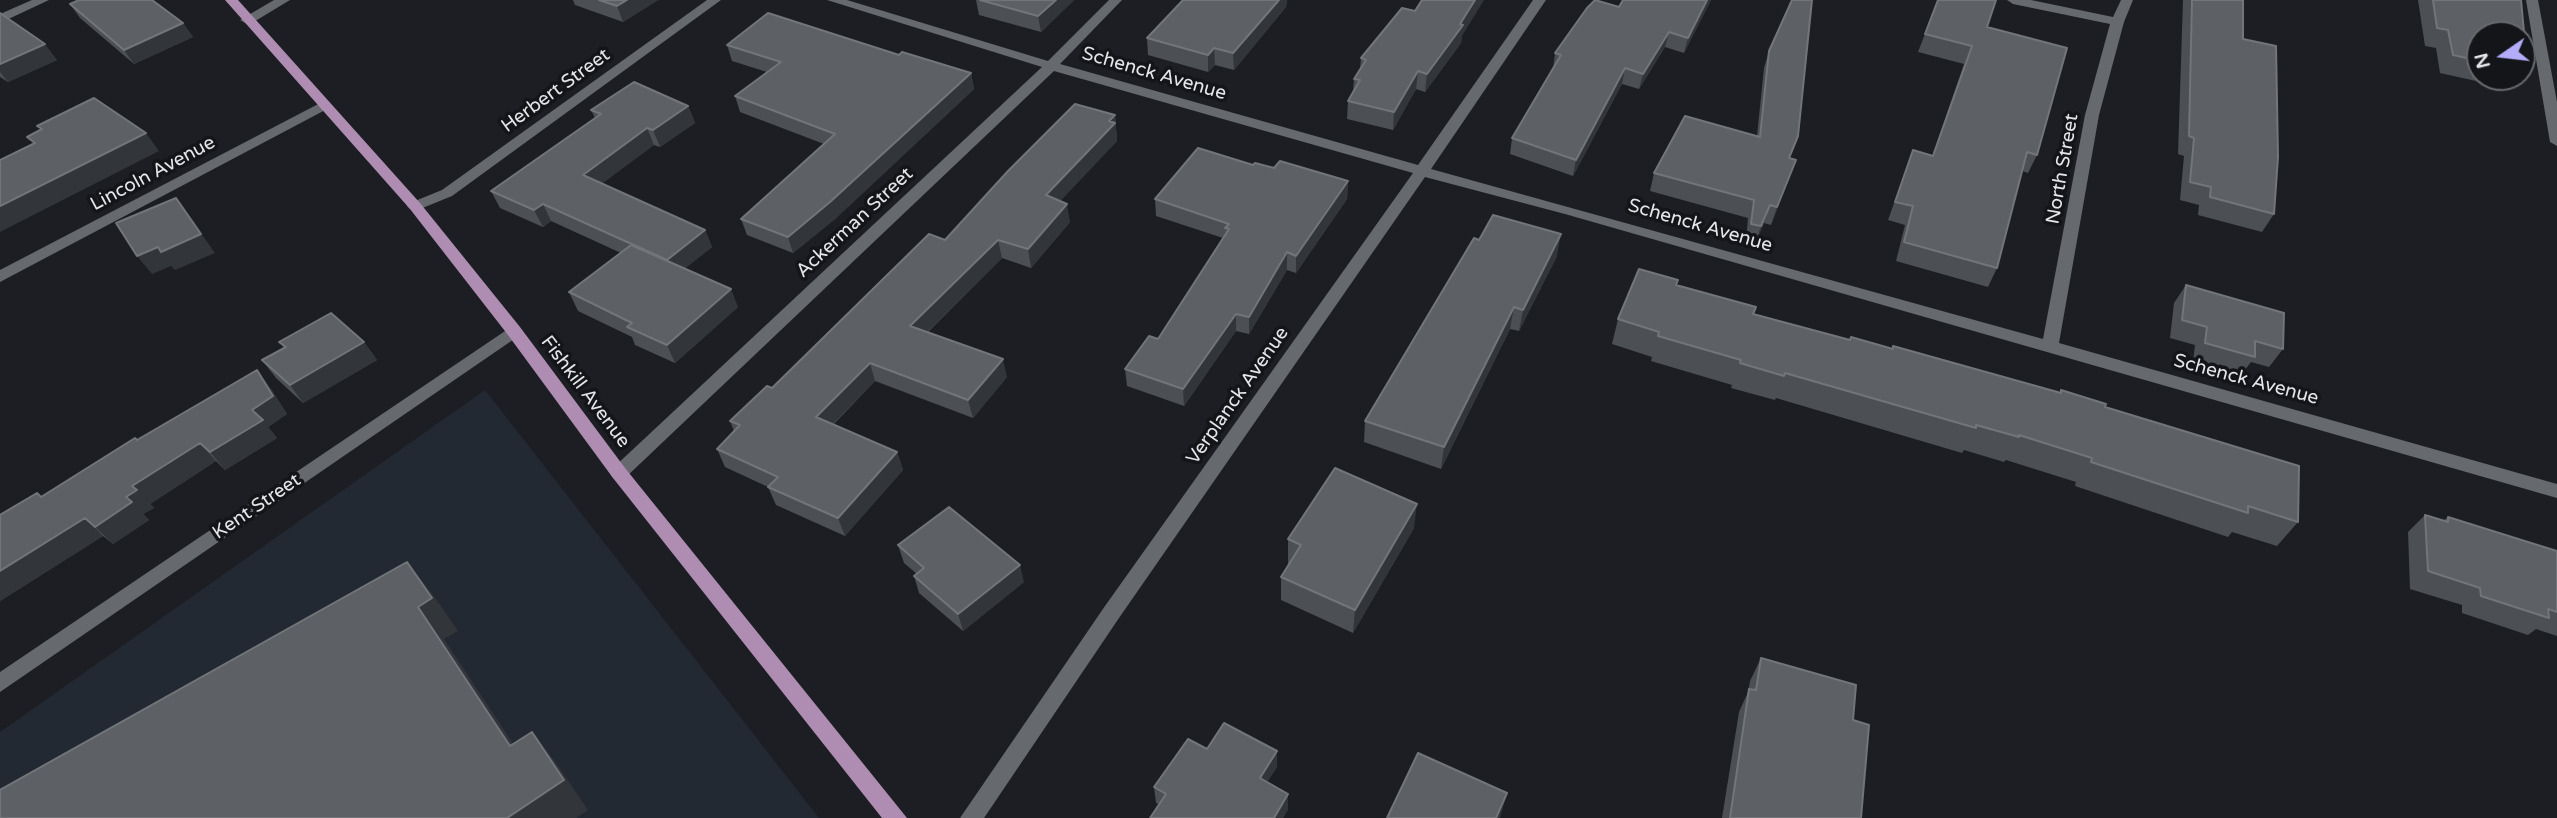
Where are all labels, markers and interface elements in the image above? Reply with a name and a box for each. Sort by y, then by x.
north arrow [2466,21,2536,91]
street label: Schenck Avenue [1079,42,1229,106]
street label: Herbert Street [497,44,615,138]
text: N [2470,51,2495,71]
street label: North Street [2042,112,2084,226]
street label: Lincoln Avenue [87,132,219,216]
street label: Ackerman Street [792,163,918,283]
street label: Schenck Avenue [1625,194,1775,258]
street label: Verplanck Avenue [1182,323,1294,469]
street label: Fishkill Avenue [535,332,635,452]
street label: Schenck Avenue [2171,350,2321,410]
street label: Kent Street [209,469,305,545]

